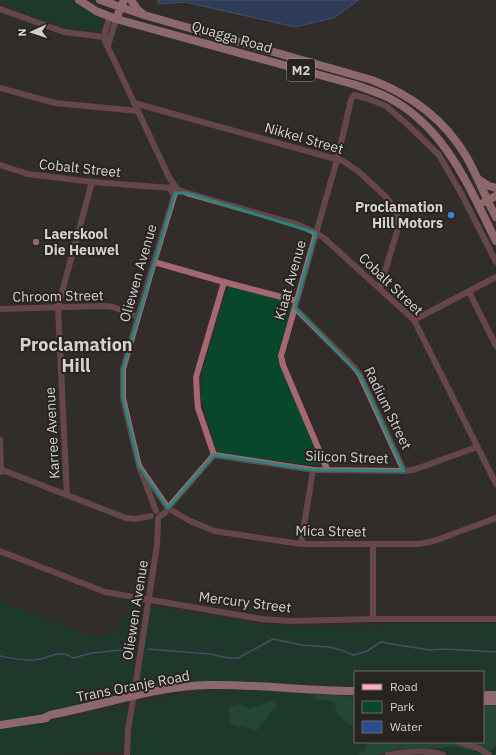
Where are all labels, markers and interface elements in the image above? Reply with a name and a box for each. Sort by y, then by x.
north arrow [12,12,52,52]
street label: Quagga Road [190,17,274,57]
text: N [15,28,29,37]
road number: M2 [287,59,315,81]
street label: Nikkel Street [263,118,346,158]
street label: Cobalt Street [38,155,122,181]
place label: Proclamation Hill Motors [355,198,443,232]
marker: Proclamation Hill Motors [446,210,456,220]
street label: Oliewen Avenue [115,222,161,324]
place label: Laerskool Die Heuwel [44,225,119,259]
marker: Laerskool Die Heuwel [31,237,41,247]
street label: Kiaat Avenue [270,238,310,322]
street label: Cobalt Street [355,249,427,319]
street label: Chroom Street [12,286,104,306]
district label: Proclamation Hill [19,333,133,377]
street label: Radium Street [360,364,416,452]
street label: Karree Avenue [41,386,63,479]
street label: Silicon Street [305,447,389,467]
street label: Mica Street [295,521,367,541]
street label: Oliewen Avenue [118,558,152,661]
street label: Mercury Street [198,587,292,617]
street label: Trans Oranje Road [75,666,191,706]
legend [354,671,484,743]
text: Road [390,679,418,694]
text: Park [390,699,415,714]
text: Water [390,719,423,734]

